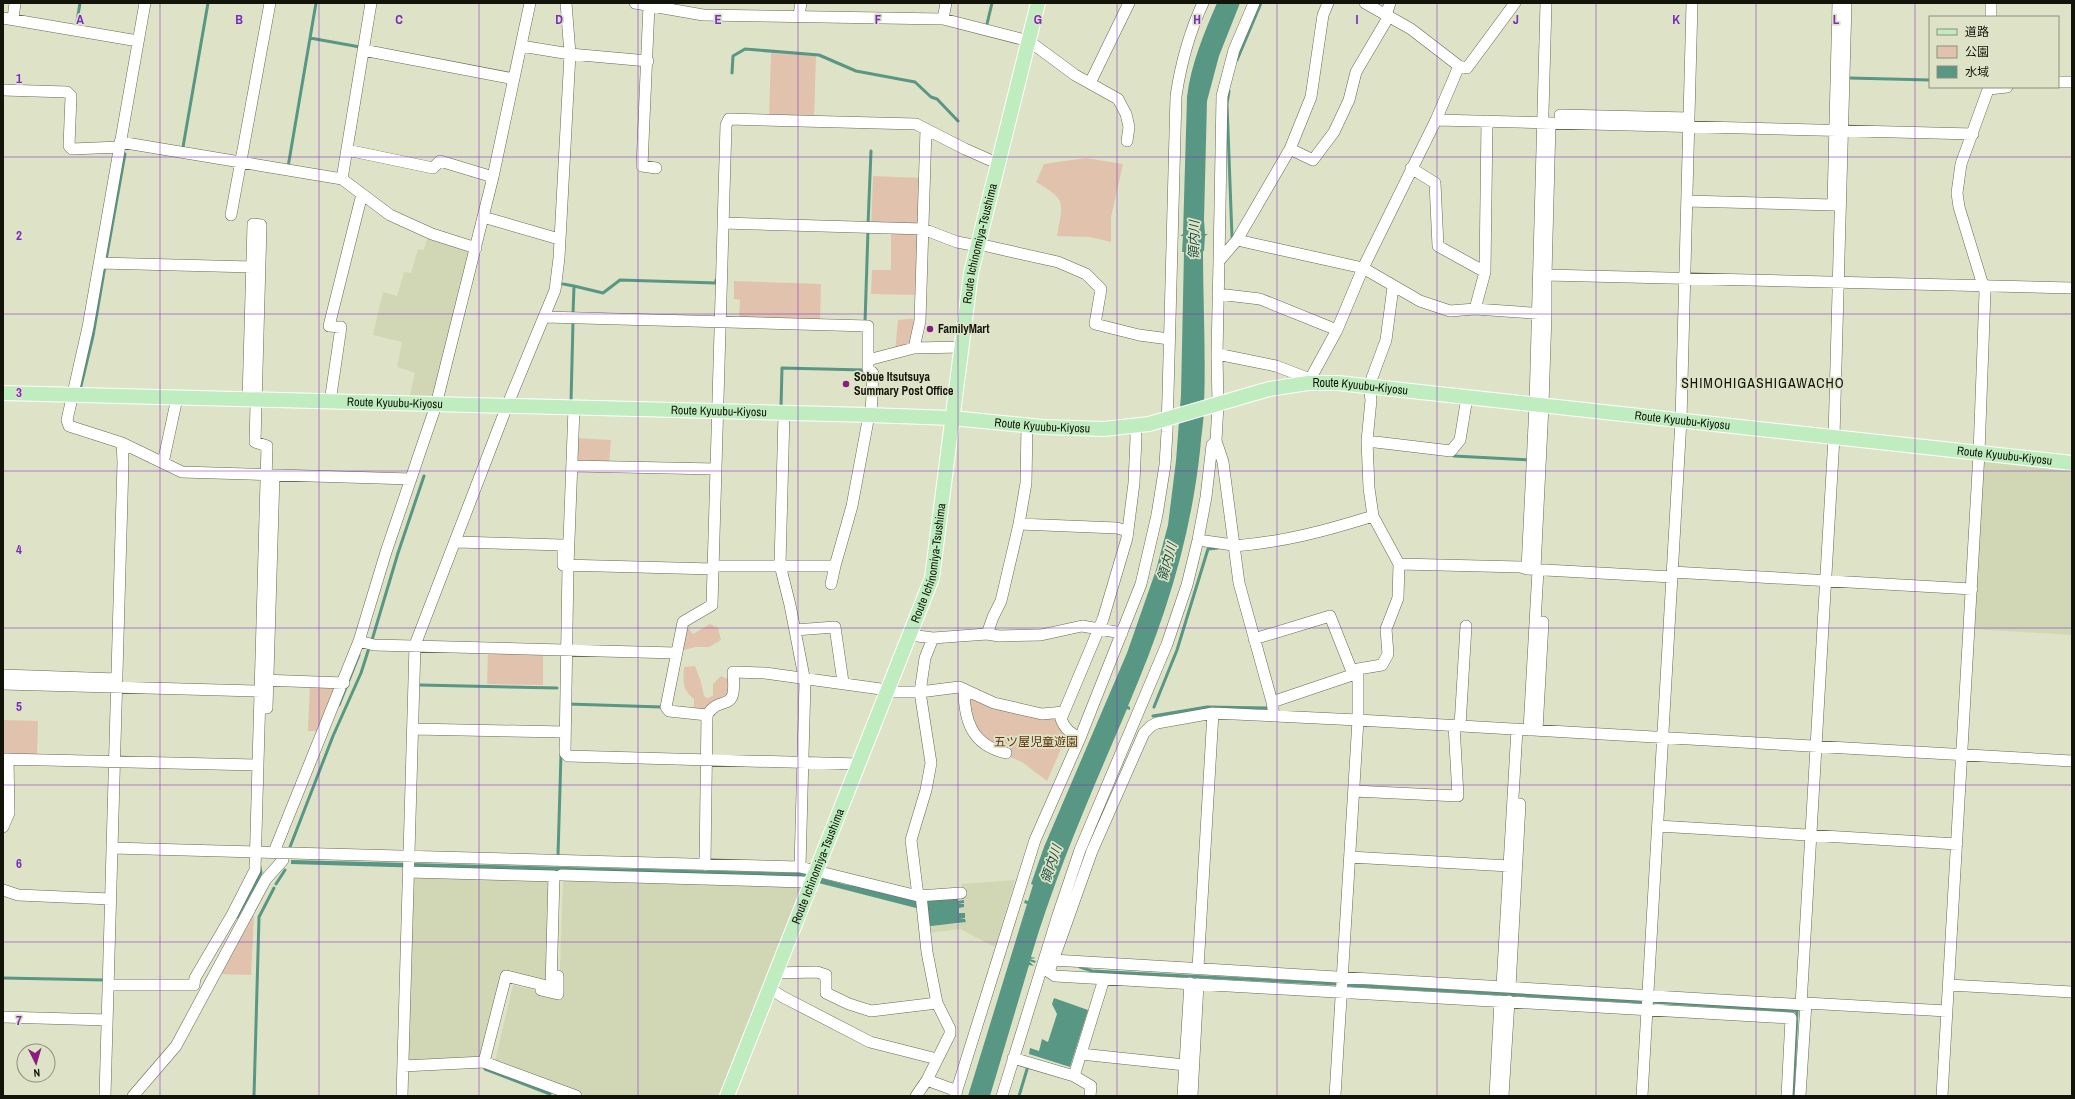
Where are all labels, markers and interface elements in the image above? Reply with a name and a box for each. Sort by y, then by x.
text: A [76,11,84,28]
text: B [235,11,243,28]
text: C [395,11,403,28]
text: D [555,11,563,28]
text: E [714,11,722,28]
text: F [875,11,882,28]
text: G [1034,11,1042,28]
text: H [1193,11,1201,28]
text: I [1356,11,1359,28]
text: J [1513,11,1519,28]
text: K [1672,11,1680,28]
text: L [1833,11,1840,28]
legend [1929,16,2059,88]
text: 道路 [1965,24,1989,40]
text: 公園 [1965,44,1989,60]
text: 水域 [1965,64,1989,80]
text: 1 [16,70,22,87]
street label: Route Ichinomiya-Tsushima [959,181,1001,305]
water label: 領内川 [1185,218,1203,260]
text: 2 [16,227,22,244]
place label: FamilyMart [938,321,990,337]
marker: FamilyMart [925,324,935,334]
place label: Sobue Itsutsuya Summary Post Office [854,369,954,399]
district label: SHIMOHIGASHIGAWACHO [1681,374,1845,392]
street label: Route Kyuubu-Kiyosu [1312,375,1409,399]
marker: Sobue Itsutsuya Summary Post Office [841,379,851,389]
text: 3 [16,384,22,401]
street label: Route Kyuubu-Kiyosu [347,394,443,412]
street label: Route Kyuubu-Kiyosu [671,402,767,420]
street label: Route Kyuubu-Kiyosu [1634,407,1731,434]
street label: Route Kyuubu-Kiyosu [994,414,1090,437]
street label: Route Kyuubu-Kiyosu [1956,442,2053,469]
street label: Route Ichinomiya-Tsushima [907,502,950,625]
water label: 領内川 [1153,539,1181,583]
text: 4 [16,541,22,558]
text: 5 [16,698,22,715]
park label: 五ツ屋児童遊園 [994,734,1078,750]
street label: Route Ichinomiya-Tsushima [788,806,848,926]
water label: 領内川 [1037,841,1066,885]
text: 6 [16,855,22,872]
text: 7 [16,1012,22,1029]
north arrow [16,1043,56,1083]
text: N [33,1066,41,1080]

